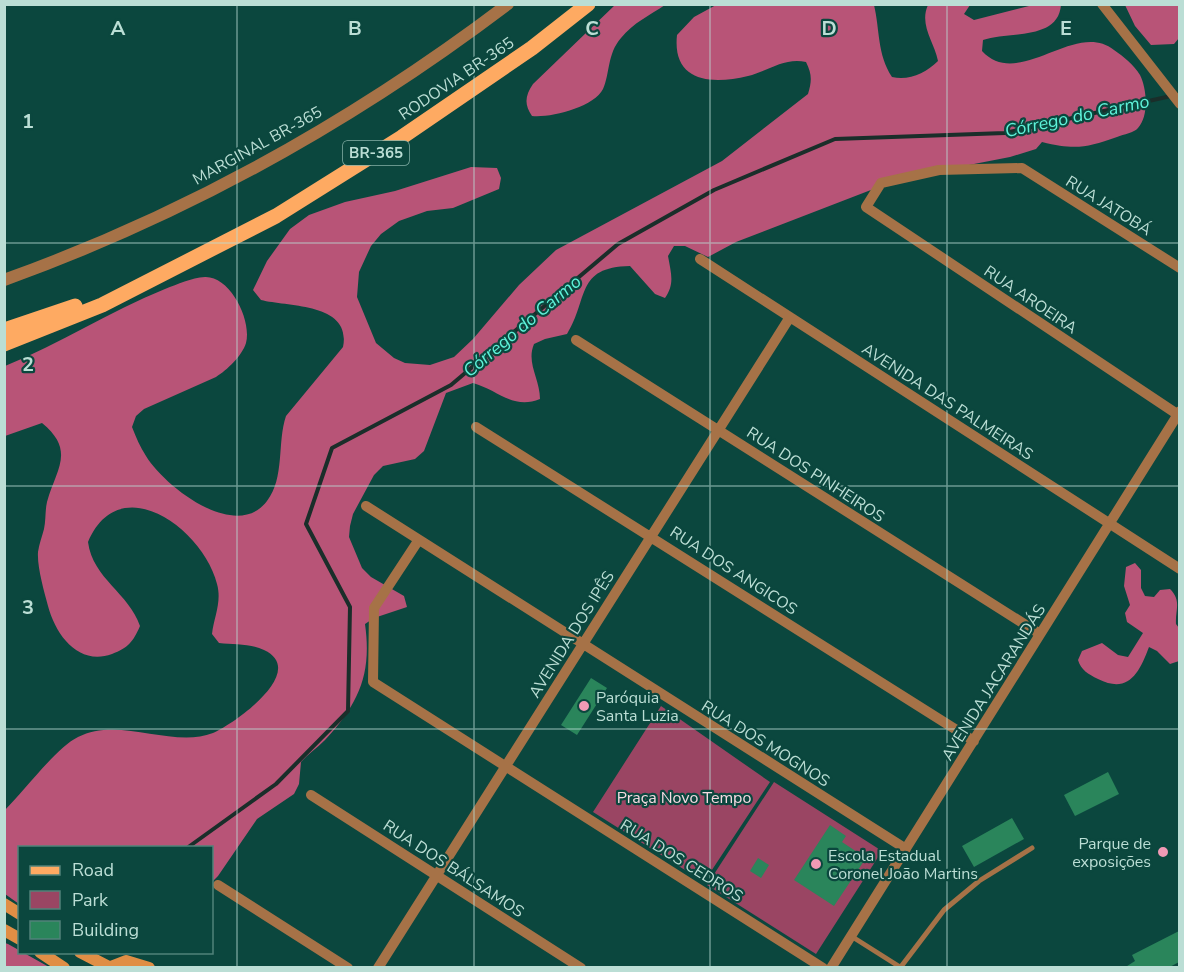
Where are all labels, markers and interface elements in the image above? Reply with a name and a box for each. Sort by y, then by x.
text: A [111,15,126,42]
text: B [348,15,362,42]
text: C [585,15,599,42]
text: D [821,15,837,42]
text: E [1060,15,1072,42]
street label: RODOVIA BR-365 [395,32,518,126]
water label: Córrego do Carmo [1002,89,1152,143]
street label: MARGINAL BR-365 [189,101,326,191]
text: 1 [22,108,34,135]
road number: BR-365 [343,141,409,165]
street label: RUA JATOBÁ [1061,171,1156,241]
street label: RUA AROEIRA [979,260,1082,339]
water label: Córrego do Carmo [458,269,586,383]
street label: AVENIDA DAS PALMEIRAS [858,338,1037,466]
text: 2 [22,351,34,378]
street label: RUA DOS PINHEIROS [742,422,889,528]
street label: RUA DOS ANGICOS [665,521,802,620]
street label: AVENIDA DOS IPÊS [524,567,620,702]
text: 3 [22,594,34,621]
street label: AVENIDA JACARANDÁS [937,600,1051,765]
place label: Paróquia Santa Luzia [596,687,679,727]
street label: RUA DOS MOGNOS [697,695,834,792]
marker: Paróquia Santa Luzia [577,699,591,713]
park label: Praça Novo Tempo [617,787,751,809]
street label: RUA DOS CEDROS [616,814,747,908]
street label: RUA DOS BÁLSAMOS [379,815,528,923]
place label: Parque de exposições [1072,833,1151,873]
place label: Escola Estadual Coronel João Martins [828,845,978,885]
marker: Parque de exposições [1156,845,1170,859]
legend [18,846,213,954]
marker: Escola Estadual Coronel João Martins [809,857,823,871]
text: Road [72,858,114,882]
text: Park [72,888,109,912]
text: Building [72,918,139,942]

